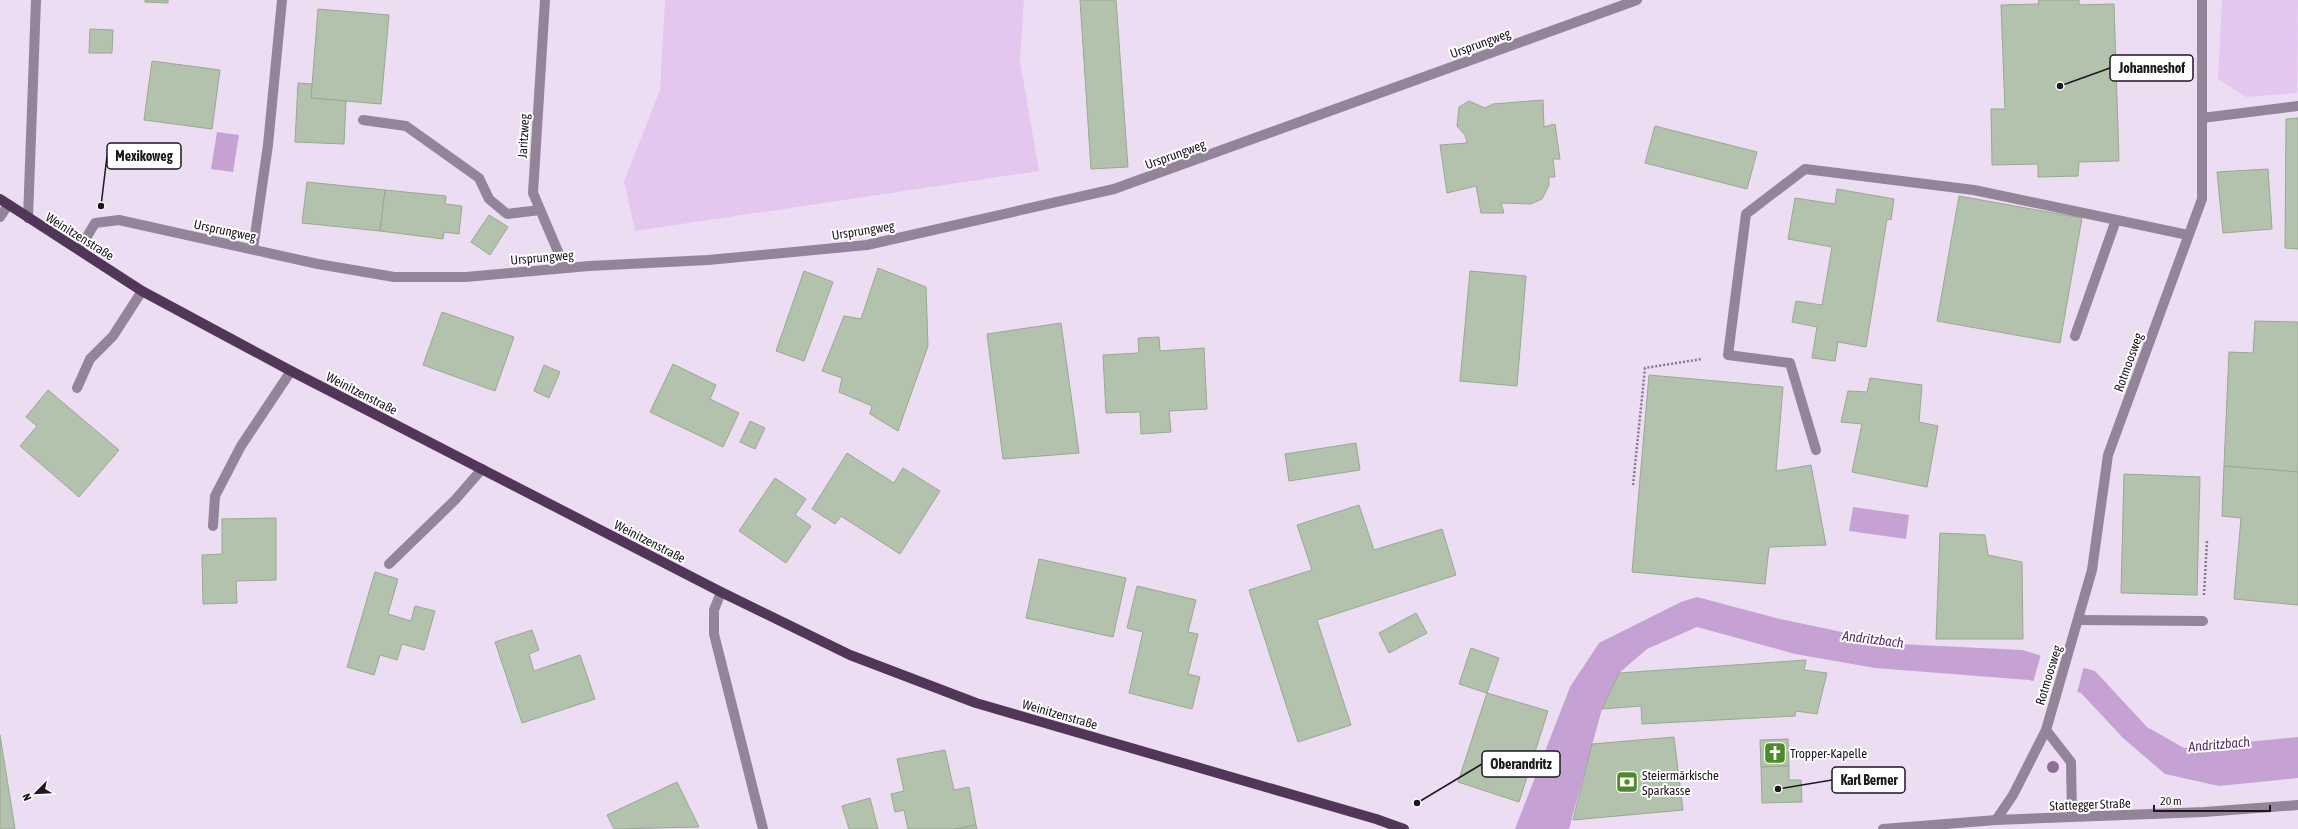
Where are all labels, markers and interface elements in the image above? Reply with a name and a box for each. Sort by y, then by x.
street label: Ursprungweg [1448,25,1513,61]
callout: Johanneshof [2110,55,2193,81]
text: Johanneshof [2118,60,2185,76]
street label: Jaritzweg [515,113,532,159]
street label: Ursprungweg [1143,136,1208,172]
callout: Mexikoweg [107,143,181,169]
text: Mexikoweg [115,148,174,164]
street label: Weinitzenstraße [43,209,117,263]
street label: Ursprungweg [192,217,258,244]
street label: Ursprungweg [831,218,896,243]
street label: Ursprungweg [510,247,575,268]
street label: Rotmoosweg [2111,330,2146,394]
street label: Weinitzenstraße [324,369,400,418]
street label: Weinitzenstraße [612,517,688,566]
water label: Andritzbach [1840,627,1905,651]
street label: Rotmoosweg [2032,643,2065,707]
street label: Weinitzenstraße [1020,697,1099,732]
water label: Andritzbach [2187,733,2251,755]
church icon: Tropper-Kapelle [1762,740,1788,766]
place label: Tropper-Kapelle [1790,746,1867,761]
callout: Oberandritz [1482,751,1560,777]
text: Oberandritz [1490,756,1552,772]
callout: Karl Berner [1832,767,1905,793]
place label: Steiermärkische Sparkasse [1642,768,1719,798]
bank icon: Steiermärkische Sparkasse [1614,769,1640,795]
text: Karl Berner [1840,772,1898,788]
north arrow [16,773,56,813]
scale bar [2154,787,2270,813]
text: N [20,792,34,802]
text: 20 m [2160,794,2182,808]
street label: Stattegger Straße [2049,796,2131,813]

